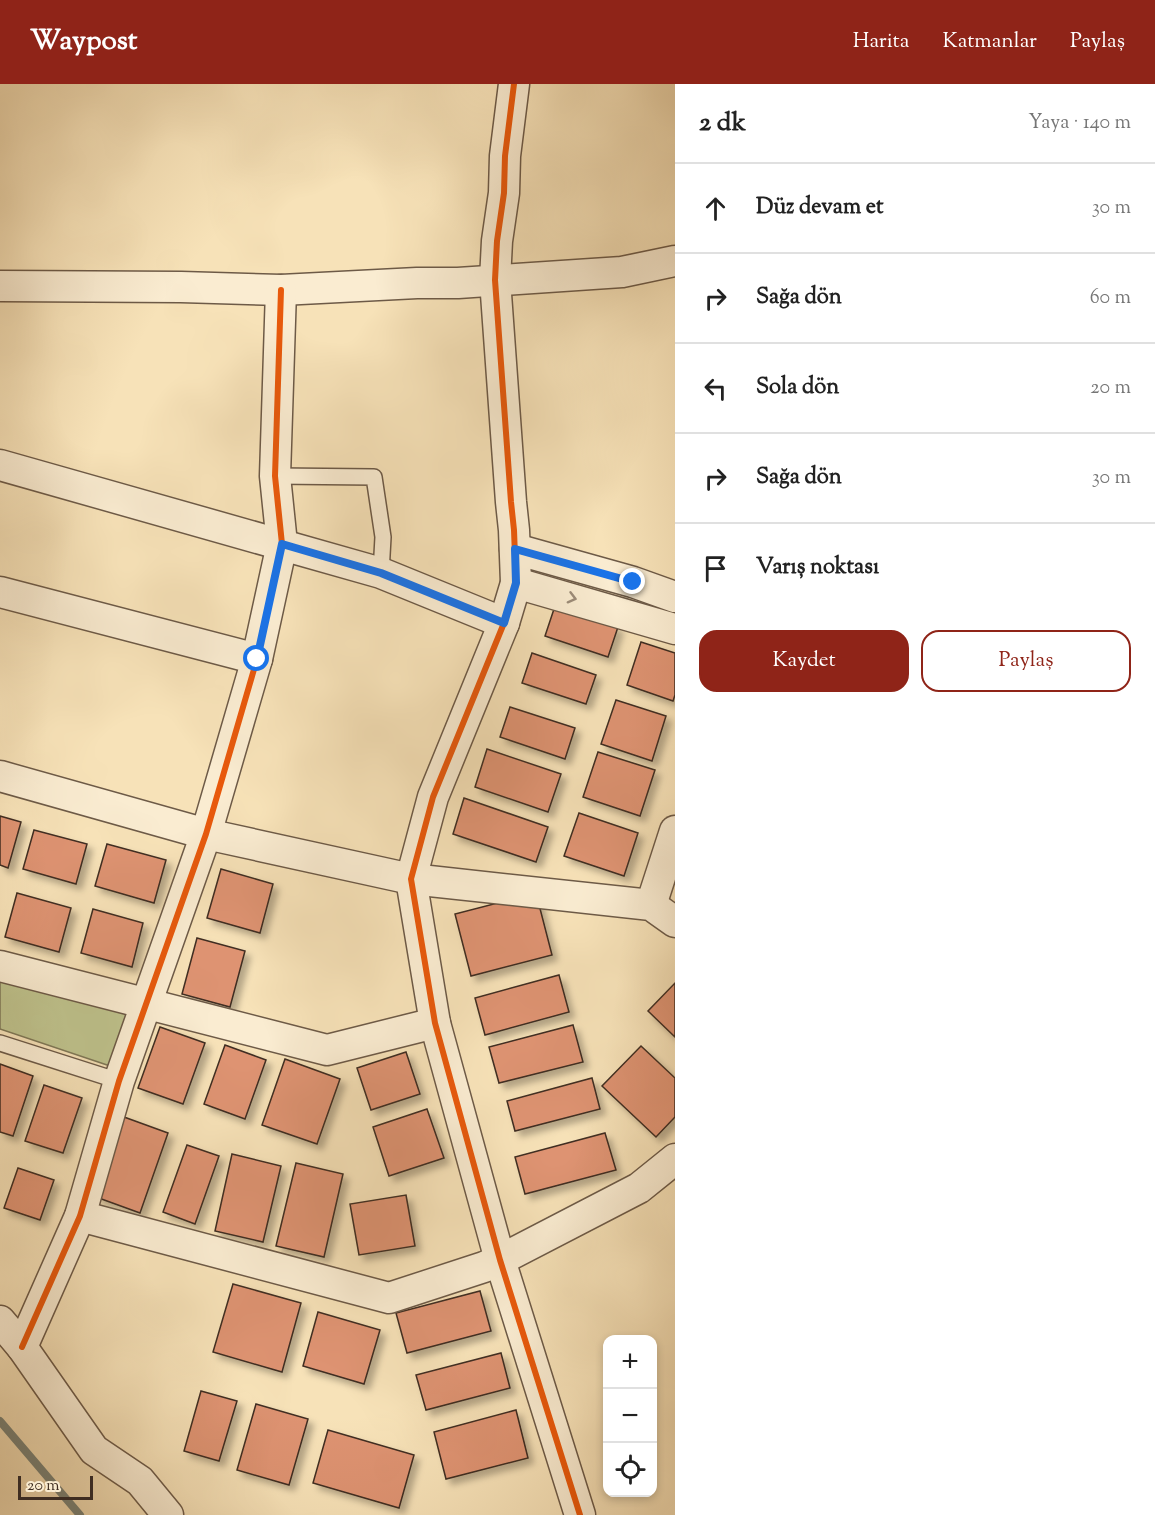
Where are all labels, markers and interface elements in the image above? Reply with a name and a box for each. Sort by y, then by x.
text: Waypost [30,22,137,62]
text: Harita [853,27,909,57]
text: Katmanlar [942,27,1037,57]
text: Paylaş [1070,27,1125,57]
text: 2 dk [699,105,746,142]
text: Yaya · 140 m [1028,109,1131,138]
icon: ahead [699,192,732,225]
text: Düz devam et [756,192,883,224]
text: 30 m [1092,194,1131,223]
icon: right [699,282,732,315]
text: Sağa dön [756,282,842,314]
text: 60 m [1090,284,1131,313]
icon: left [699,372,732,405]
text: Sola dön [756,372,839,404]
text: 20 m [1090,374,1131,403]
icon: right [699,462,732,495]
text: Sağa dön [756,462,842,494]
text: 30 m [1092,464,1131,493]
icon: arrive [699,552,732,585]
text: Varış noktası [756,552,879,584]
route end [619,568,645,594]
one-way arrow [567,591,577,604]
button: Kaydet [699,630,909,692]
button: Paylaş [921,630,1131,692]
route start [243,645,269,671]
map controls [603,1335,657,1497]
button: + [603,1335,657,1389]
button: − [603,1389,657,1443]
button: locate [603,1443,657,1497]
scale bar [18,1473,93,1500]
text: 20 m [27,1475,60,1498]

